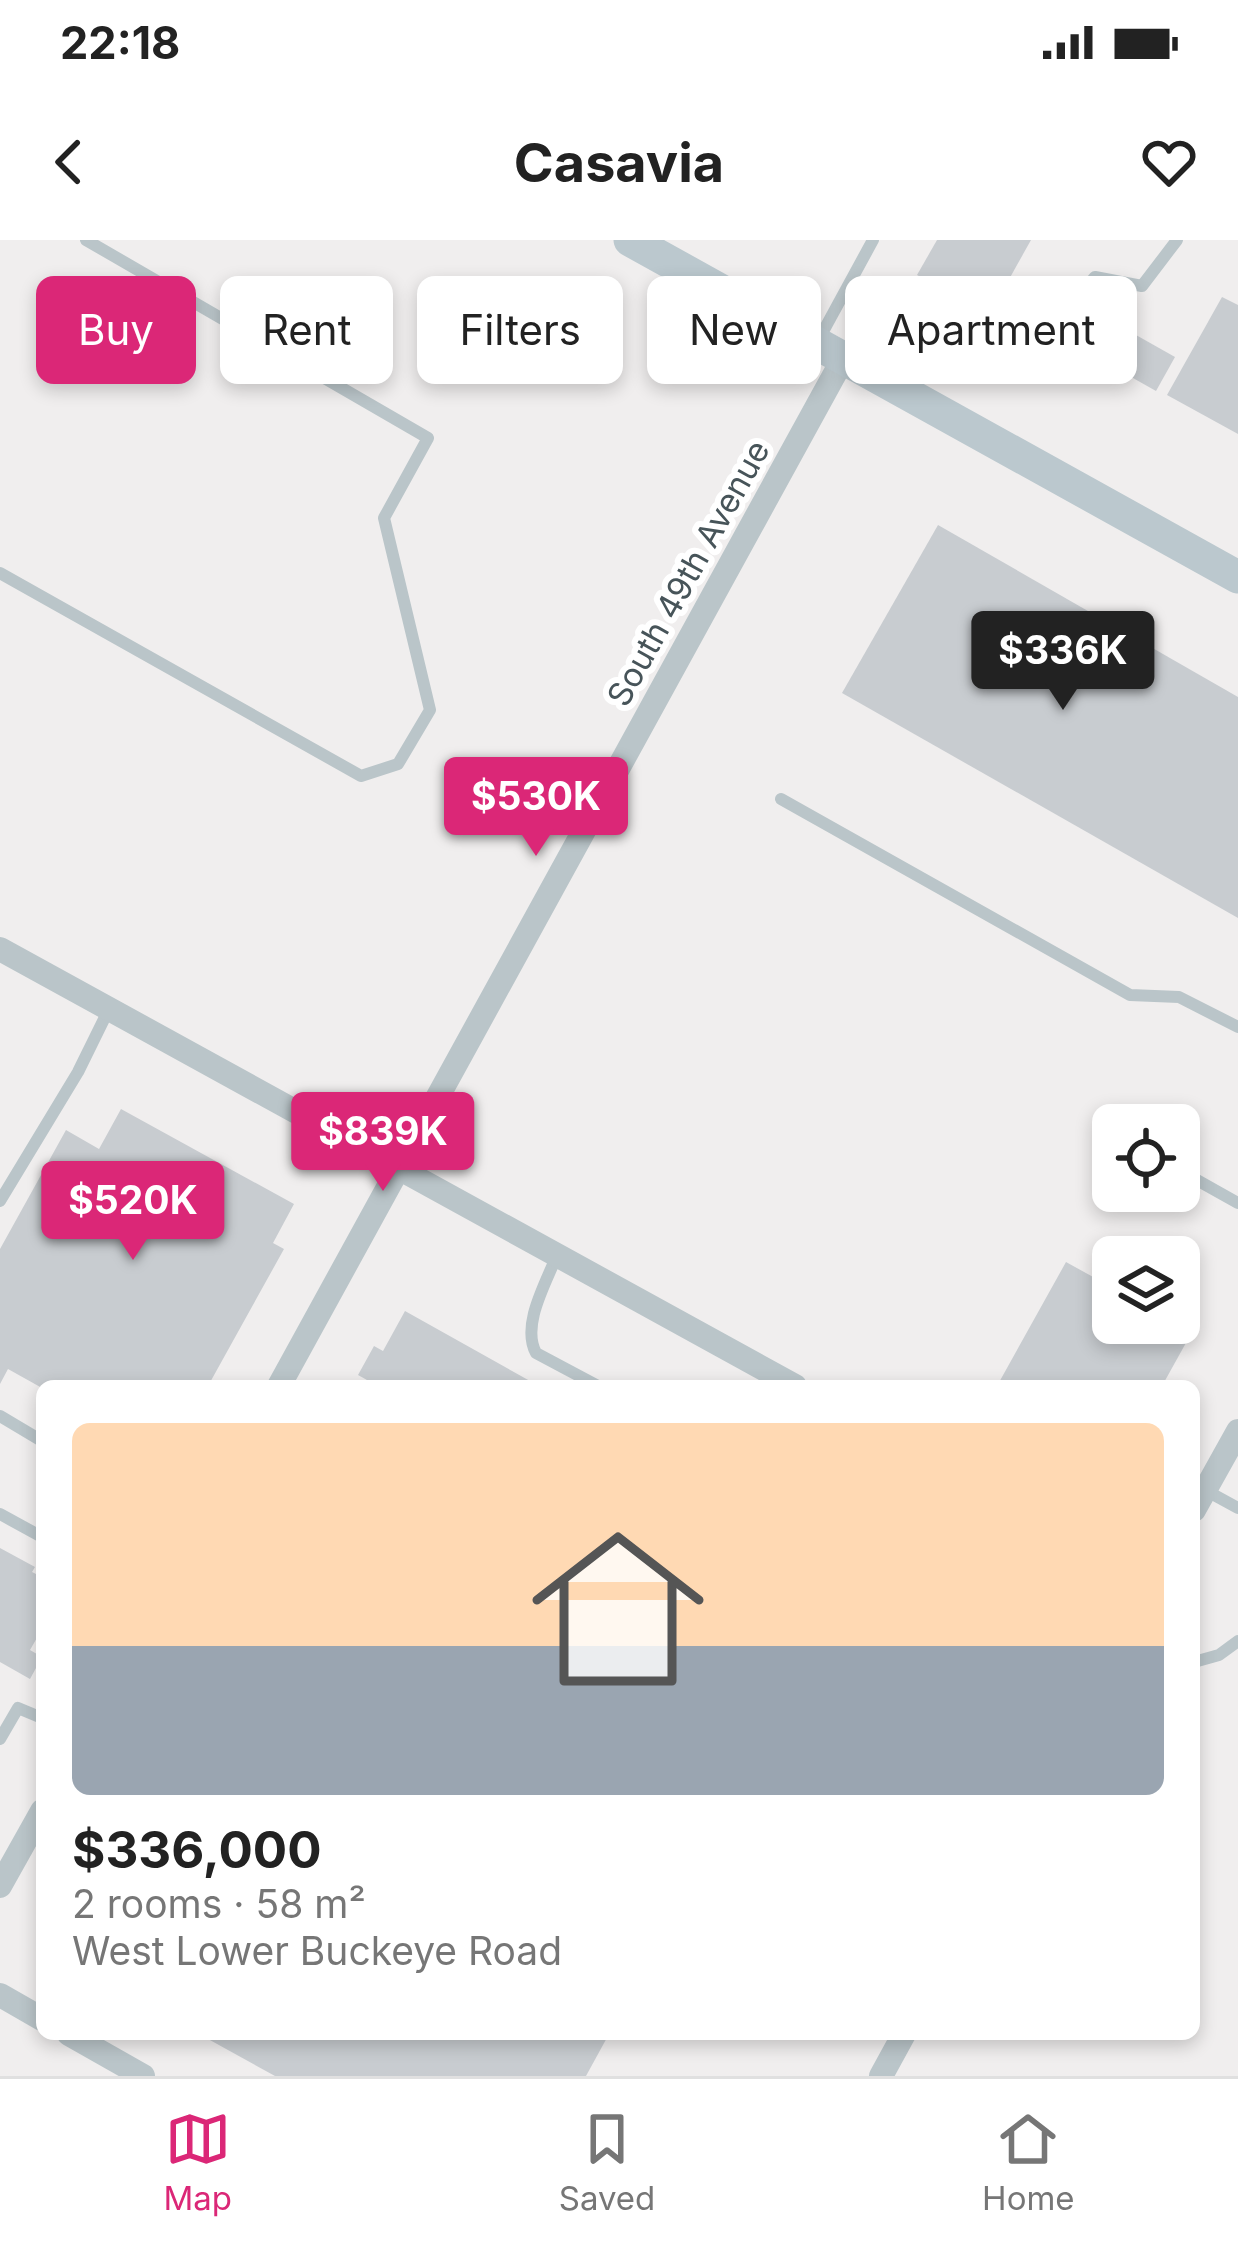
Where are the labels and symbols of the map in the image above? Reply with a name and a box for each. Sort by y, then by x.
street label: South 49th Avenue [598,433,778,713]
pin: $336K [979,611,1147,713]
pin: $530K [452,757,620,859]
pin: $839K [299,1092,467,1194]
pin: $520K [49,1161,217,1263]

